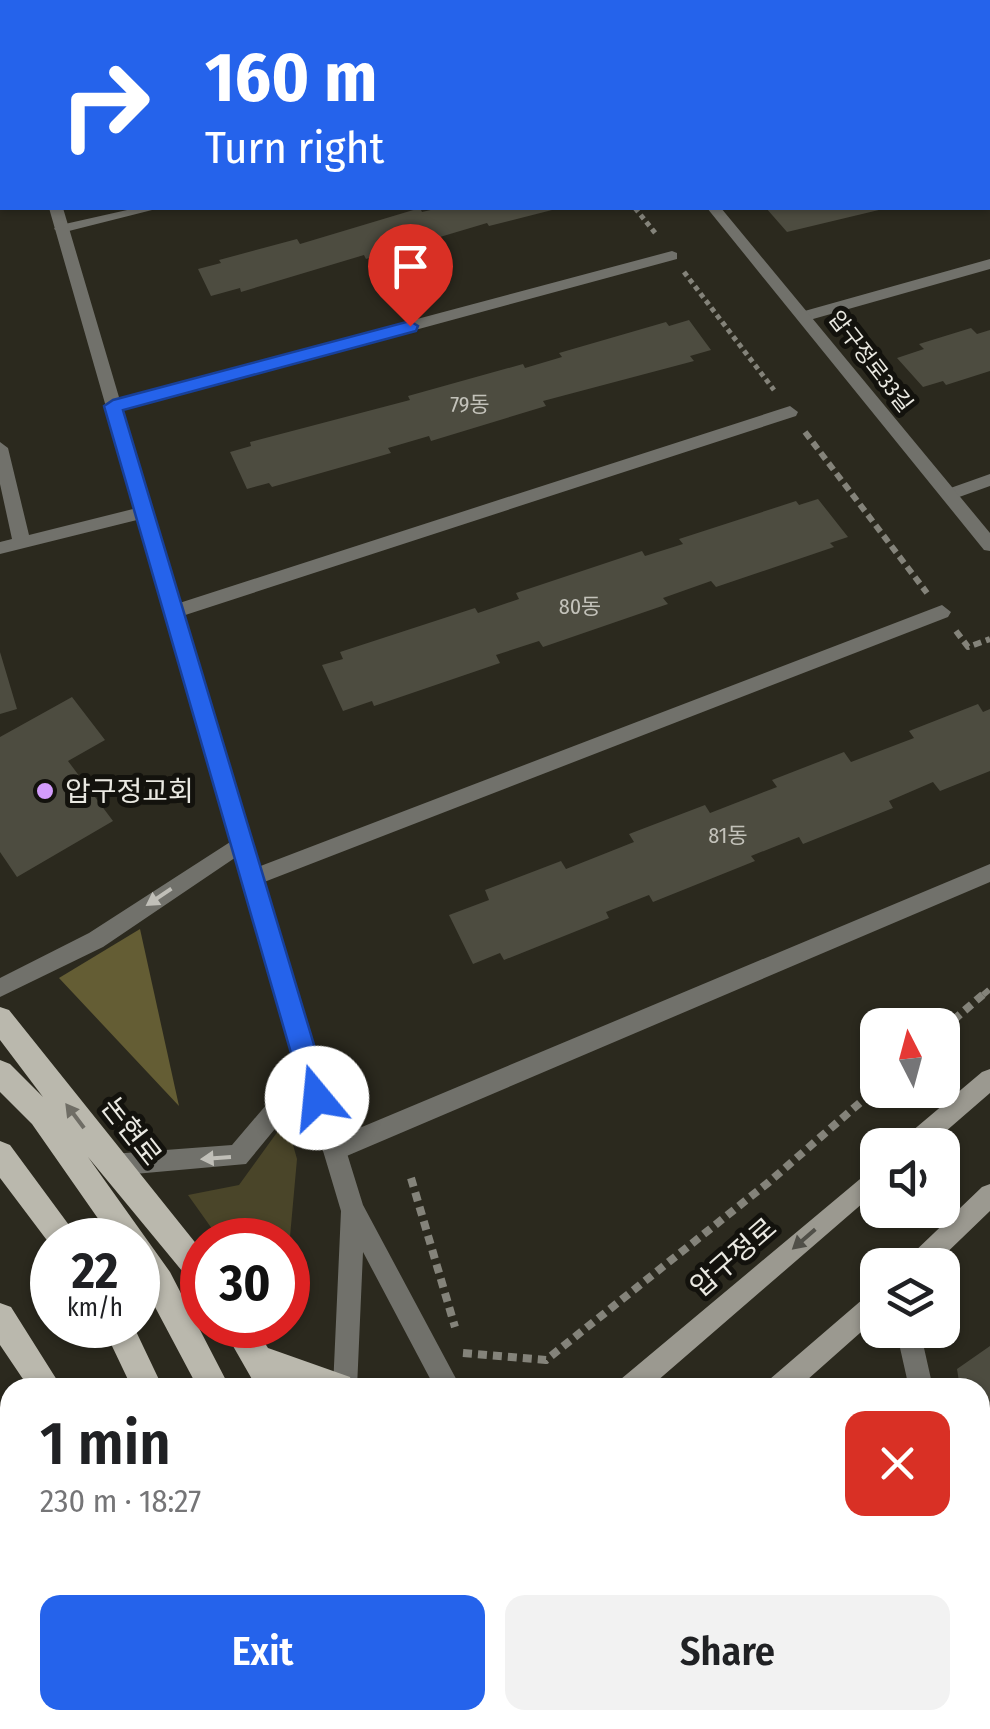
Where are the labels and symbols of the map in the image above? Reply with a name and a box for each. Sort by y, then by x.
pin [368,224,453,327]
street label: 압구정로33길 [823,305,919,417]
house number: 79동 [450,391,490,418]
house number: 80동 [559,593,601,620]
place label: 압구정교회 [65,775,194,808]
marker: 압구정교회 [34,780,56,802]
house number: 81동 [708,822,748,849]
one-way arrow [146,887,173,905]
north arrow [860,1008,960,1108]
position arrow [265,1046,369,1150]
street label: 논현로 [95,1091,168,1172]
one-way arrow [66,1103,86,1129]
one-way arrow [200,1150,232,1166]
street label: 압구정로 [684,1211,783,1304]
speed limit sign: 30 [180,1218,310,1348]
one-way arrow [791,1227,816,1249]

